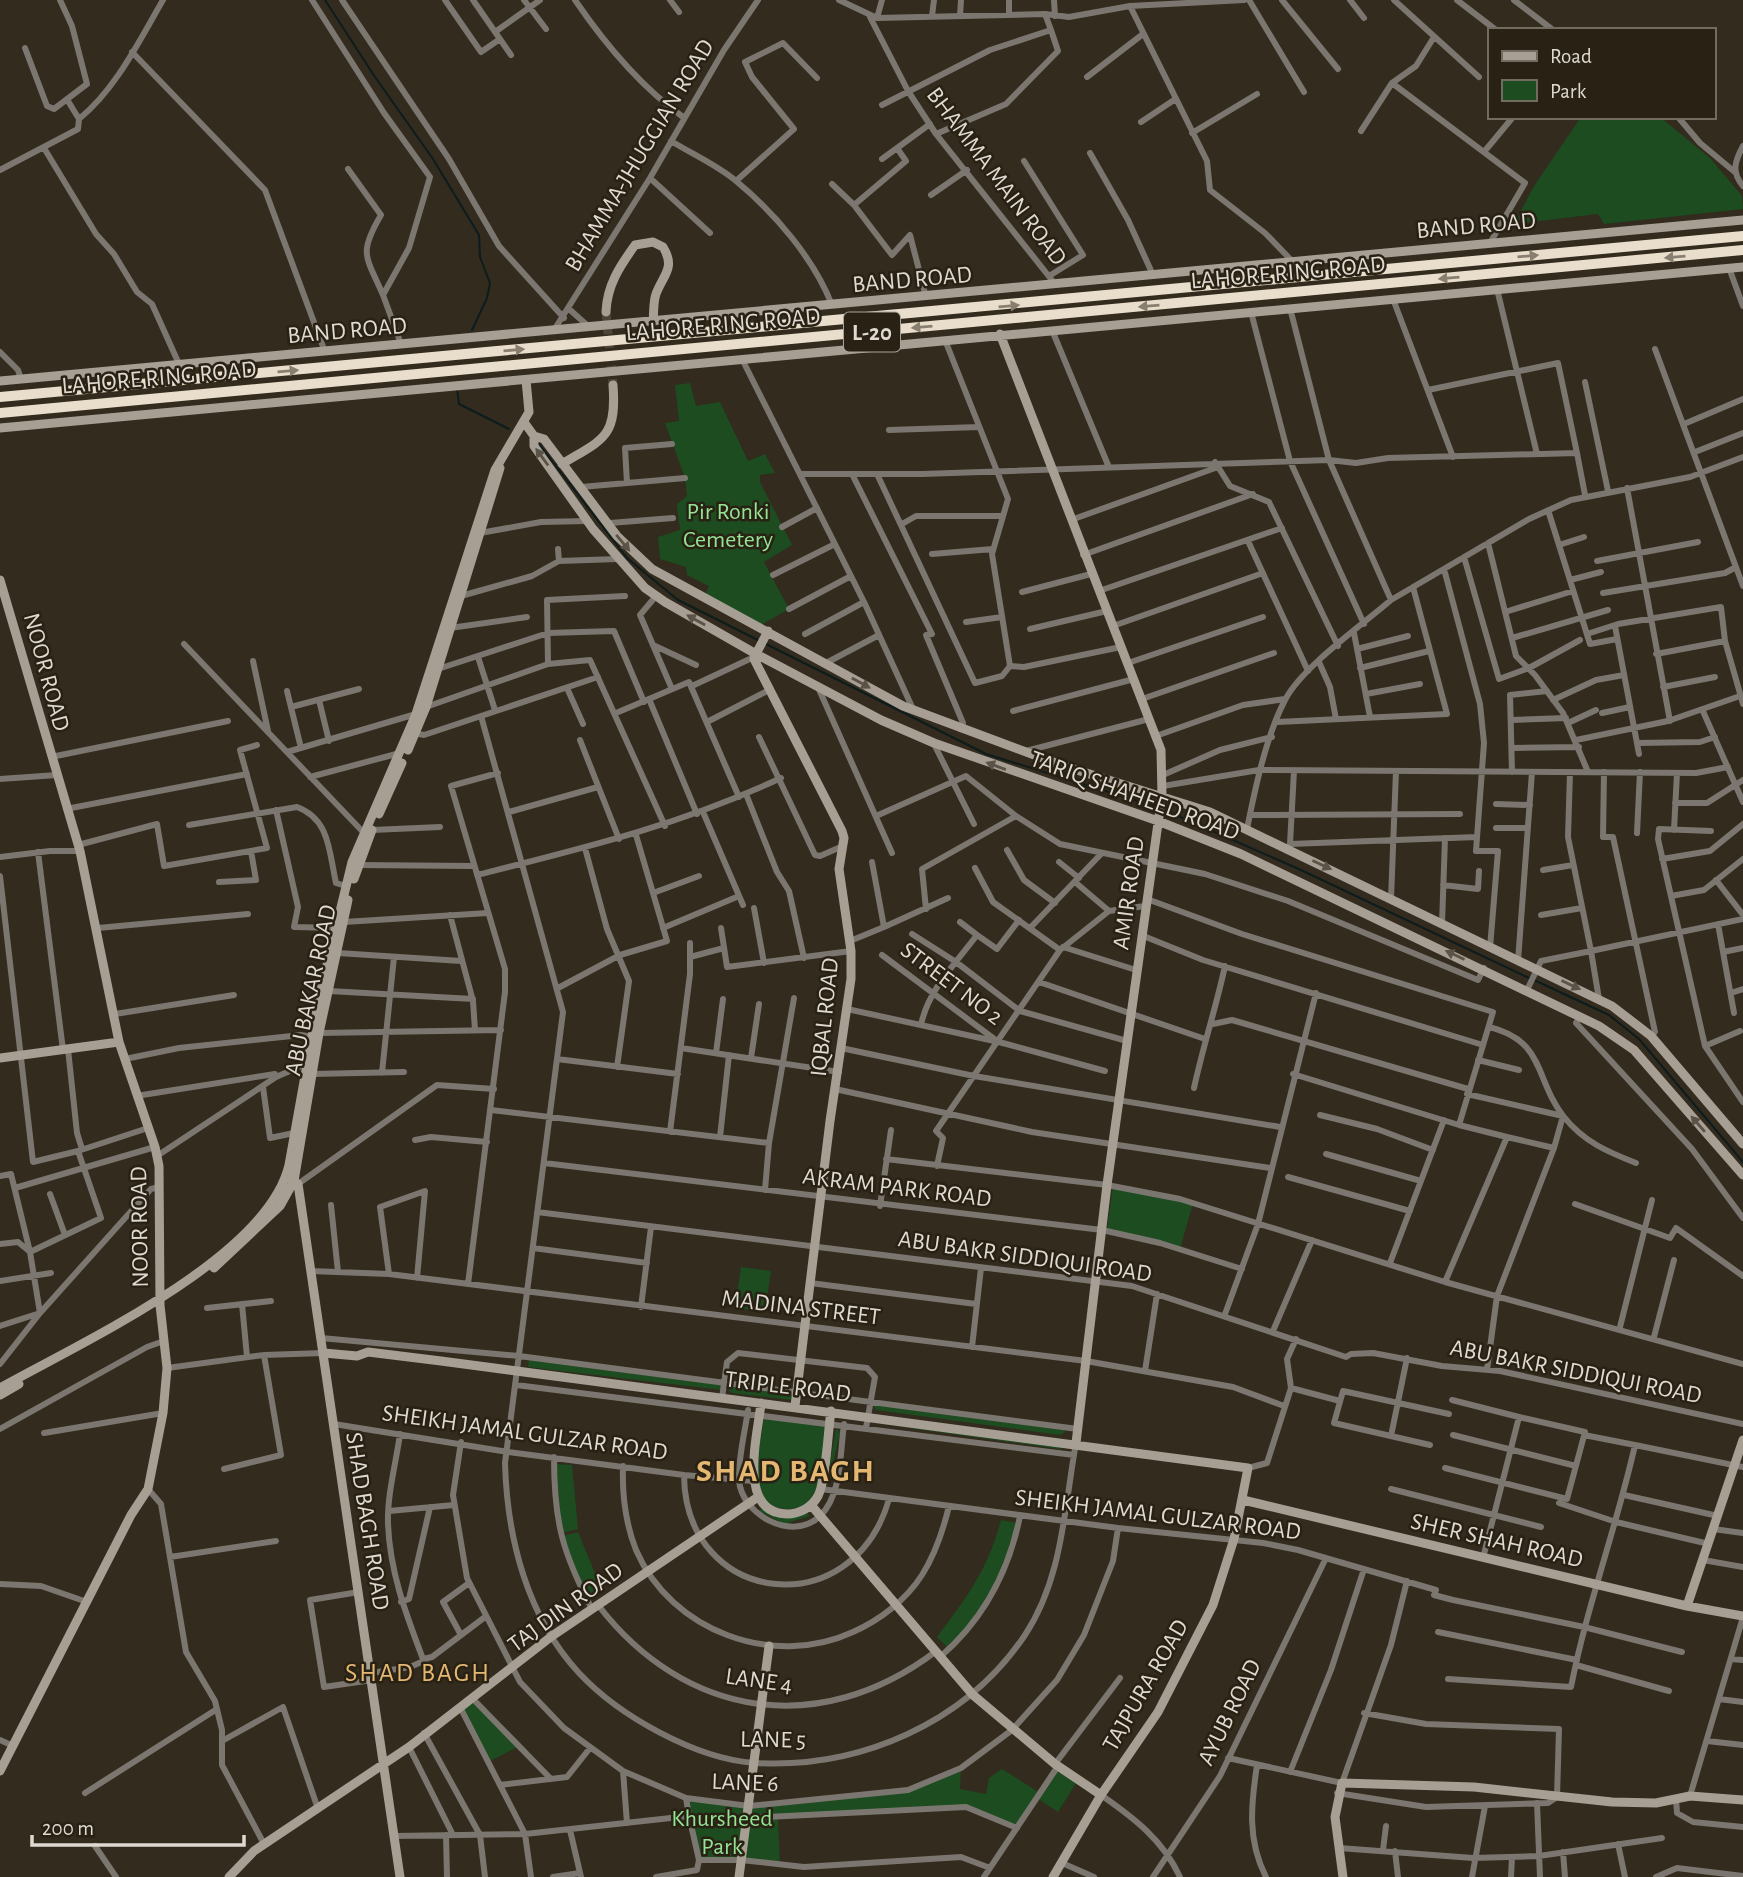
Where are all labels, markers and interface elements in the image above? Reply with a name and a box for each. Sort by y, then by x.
legend [1488,28,1715,119]
street label: BHAMMA-JHUGGIAN ROAD [561,35,719,276]
text: Road [1550,46,1592,67]
text: Park [1550,81,1587,102]
street label: BHAMMA MAIN ROAD [922,83,1071,270]
street label: BAND ROAD [1415,209,1537,243]
one-way arrow [1518,250,1540,261]
one-way arrow [1664,252,1686,263]
street label: LAHORE RING ROAD [1190,253,1386,293]
street label: BAND ROAD [851,263,973,297]
one-way arrow [1437,273,1459,284]
one-way arrow [998,300,1020,311]
one-way arrow [1138,301,1160,312]
street label: LAHORE RING ROAD [625,305,821,345]
road number: L-20 [844,312,900,352]
street label: BAND ROAD [286,314,408,348]
one-way arrow [911,322,933,333]
one-way arrow [503,344,525,355]
street label: LAHORE RING ROAD [61,358,257,398]
one-way arrow [277,365,299,376]
one-way arrow [535,448,549,466]
park label: Pir Ronki Cemetery [683,500,773,552]
one-way arrow [616,534,631,552]
street label: NOOR ROAD [19,611,73,734]
one-way arrow [687,614,706,626]
one-way arrow [851,677,870,689]
street label: TARIQ SHAHEED ROAD [1027,747,1243,845]
one-way arrow [986,760,1007,771]
street label: AMIR ROAD [1109,835,1149,951]
one-way arrow [1312,859,1332,871]
street label: ABU BAKAR ROAD [281,903,341,1078]
street label: STREET NO 2 [896,938,1007,1030]
one-way arrow [1445,949,1466,960]
street label: IQBAL ROAD [807,956,843,1078]
one-way arrow [1561,979,1581,991]
one-way arrow [1691,1115,1706,1132]
street label: AKRAM PARK ROAD [801,1165,993,1211]
street label: NOOR ROAD [127,1166,153,1288]
street label: ABU BAKR SIDDIQUI ROAD [897,1227,1153,1287]
street label: MADINA STREET [720,1286,882,1330]
street label: ABU BAKR SIDDIQUI ROAD [1448,1336,1704,1408]
street label: TRIPLE ROAD [723,1367,852,1407]
street label: SHEIKH JAMAL GULZAR ROAD [381,1401,669,1465]
street label: SHAD BAGH ROAD [341,1431,393,1612]
district label: SHAD BAGH [696,1455,876,1487]
street label: SHEIKH JAMAL GULZAR ROAD [1014,1486,1302,1544]
street label: SHER SHAH ROAD [1408,1509,1585,1572]
street label: TAJ DIN ROAD [504,1558,627,1657]
street label: TAJPURA ROAD [1099,1616,1193,1755]
street label: AYUB ROAD [1194,1656,1266,1769]
district label: SHAD BAGH [345,1660,491,1686]
street label: LANE 4 [724,1664,794,1698]
street label: LANE 5 [740,1727,806,1753]
street label: LANE 6 [711,1770,779,1796]
scale bar [32,1804,243,1848]
park label: Khursheed Park [671,1807,773,1859]
text: 200 m [42,1818,94,1839]

